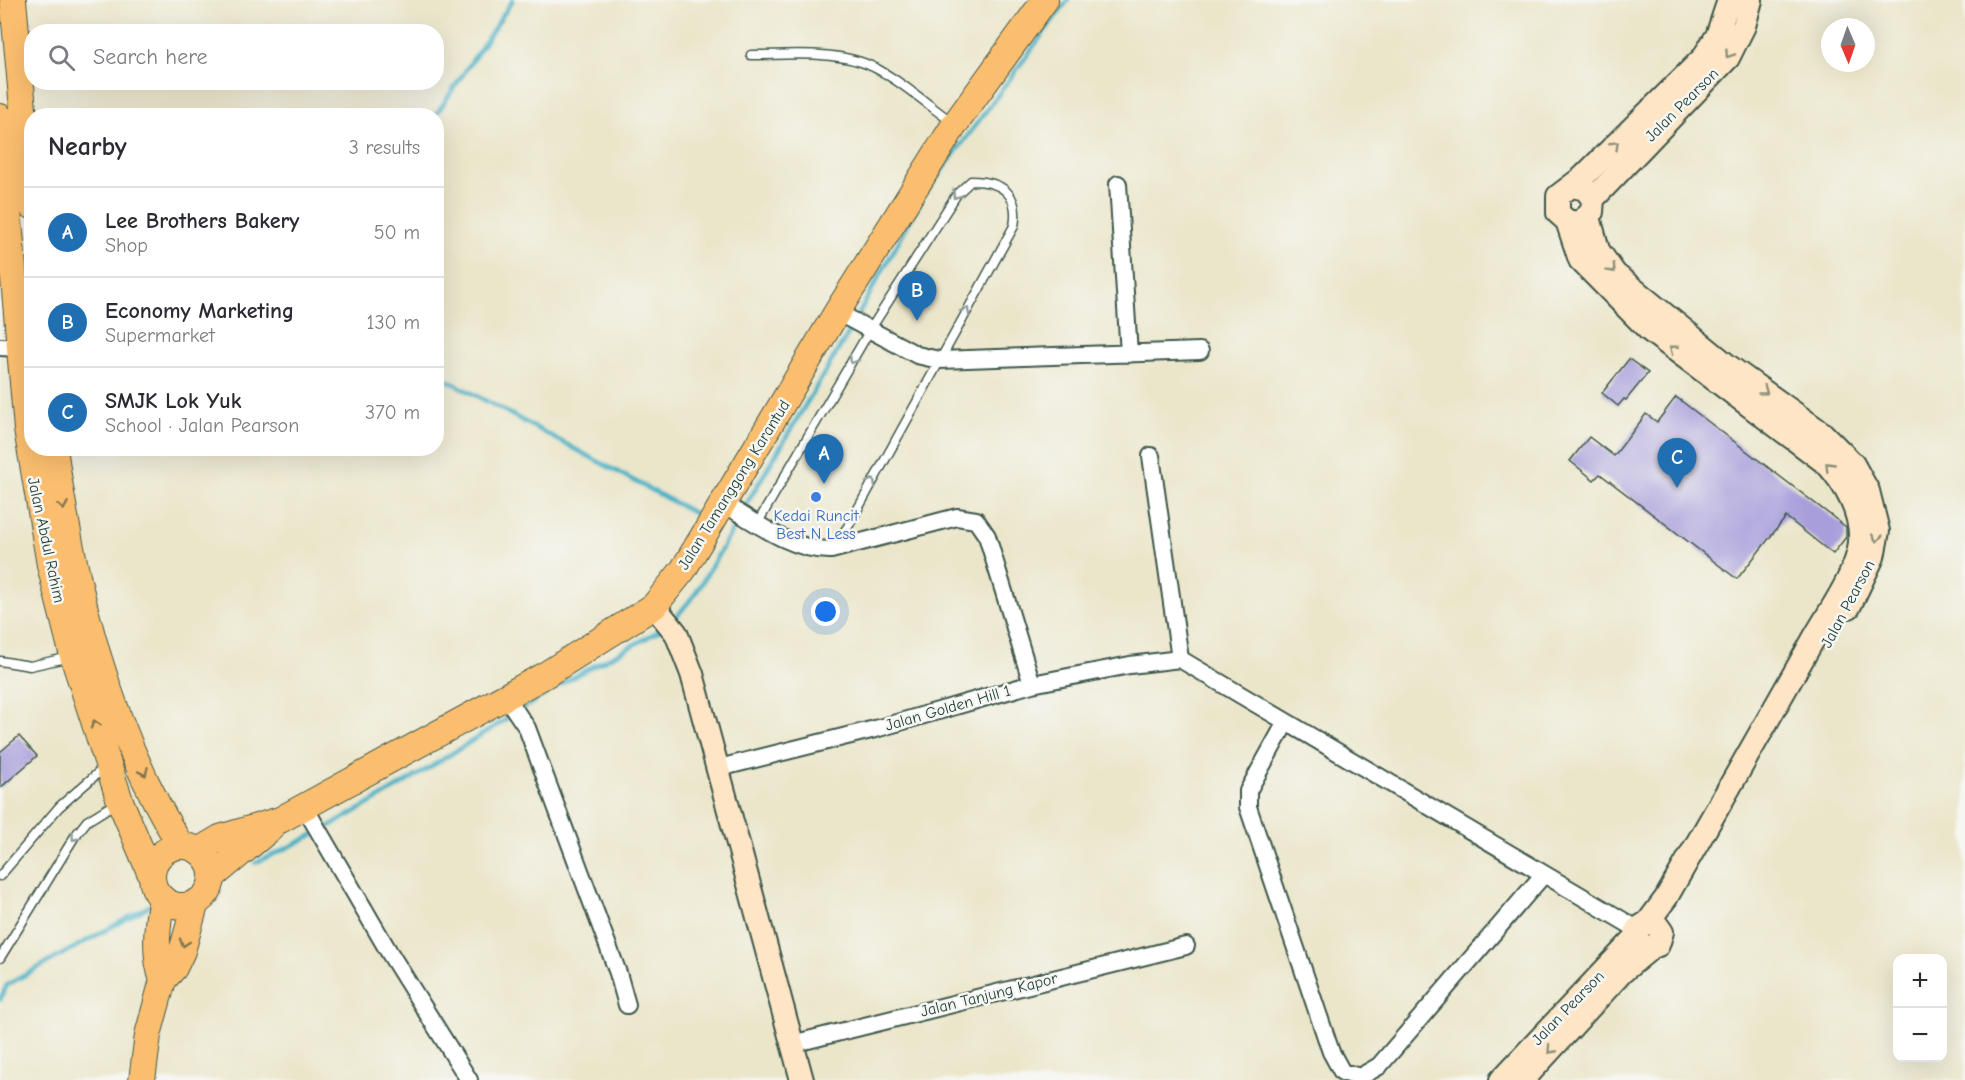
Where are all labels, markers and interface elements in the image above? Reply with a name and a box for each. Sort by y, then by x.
north arrow [1821,18,1875,72]
search box [24,24,444,90]
icon: search [45,41,78,74]
text: Search here [93,44,208,70]
one-way arrow [1725,47,1736,58]
street label: Jalan Pearson [1642,65,1722,145]
text: Nearby [48,132,127,162]
text: 3 results [349,136,420,159]
one-way arrow [1609,141,1619,152]
one-way arrow [952,189,963,200]
text: Lee Brothers Bakery [105,208,299,234]
text: A [62,221,73,244]
text: 50 m [374,221,420,244]
text: Shop [105,234,148,257]
one-way arrow [1605,263,1616,273]
pin: B [898,272,936,321]
text: Economy Marketing [105,298,294,324]
one-way arrow [959,307,970,318]
text: B [61,311,74,334]
text: 130 m [367,311,420,334]
text: Supermarket [105,324,215,347]
one-way arrow [1669,345,1680,356]
one-way arrow [848,354,860,365]
one-way arrow [1758,384,1769,395]
text: SMJK Lok Yuk [105,388,241,414]
street label: Jalan Tamanggong Karantud [674,397,794,573]
text: C [61,401,74,424]
text: 370 m [365,401,420,424]
text: School · Jalan Pearson [105,414,299,437]
pin: A [804,434,844,484]
pin: C [1658,438,1696,488]
one-way arrow [1825,463,1836,474]
street label: Jalan Abdul Rahim [24,476,68,604]
one-way arrow [865,478,876,488]
marker: Kedai Runcit Best N Less [809,490,823,504]
one-way arrow [56,501,69,511]
place label: Kedai Runcit Best N Less [773,507,859,543]
one-way arrow [1871,533,1884,543]
street label: Jalan Pearson [1817,557,1879,651]
your location [811,597,840,626]
street label: Jalan Golden Hill 1 [883,681,1013,735]
one-way arrow [89,719,102,730]
one-way arrow [137,766,149,777]
one-way arrow [71,831,82,842]
one-way arrow [179,937,192,948]
map controls [1893,954,1947,1062]
button: + [1893,954,1947,1008]
street label: Jalan Pearson [1528,967,1608,1049]
street label: Jalan Tanjung Kapor [919,969,1060,1021]
button: − [1893,1008,1947,1062]
one-way arrow [1547,1043,1558,1053]

